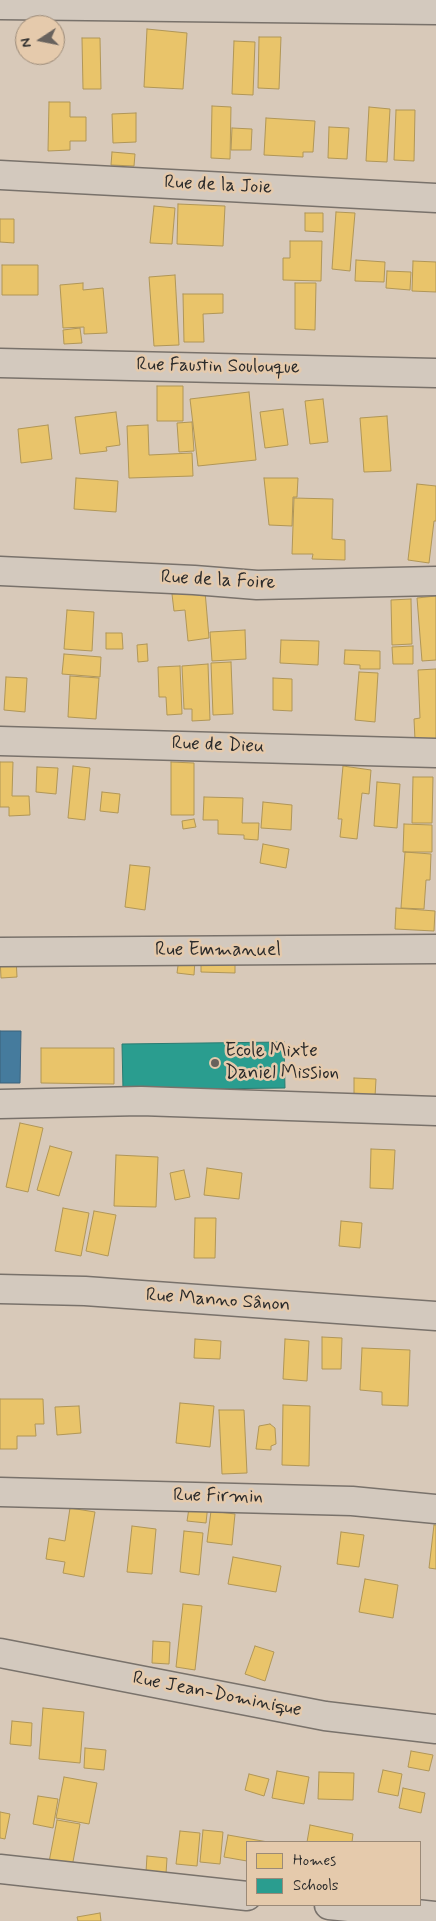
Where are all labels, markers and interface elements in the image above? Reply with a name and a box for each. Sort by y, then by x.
north arrow [15,15,65,65]
text: N [17,36,36,49]
street label: Rue de la Joie [164,172,272,200]
street label: Rue Faustin Soulouque [136,354,300,380]
street label: Rue de la Foire [160,567,276,595]
street label: Rue de Dieu [171,733,265,759]
street label: Rue Emmanuel [155,940,281,962]
place label: Ecole Mixte Daniel Mission [225,1041,339,1085]
marker: Ecole Mixte Daniel Mission [209,1057,221,1069]
street label: Rue Manno Sânon [145,1285,291,1317]
street label: Rue Firmin [173,1485,263,1509]
street label: Rue Jean-Dominique [131,1667,303,1723]
legend [246,1841,421,1906]
text: Homes [293,1851,336,1871]
text: Schools [293,1876,339,1896]

